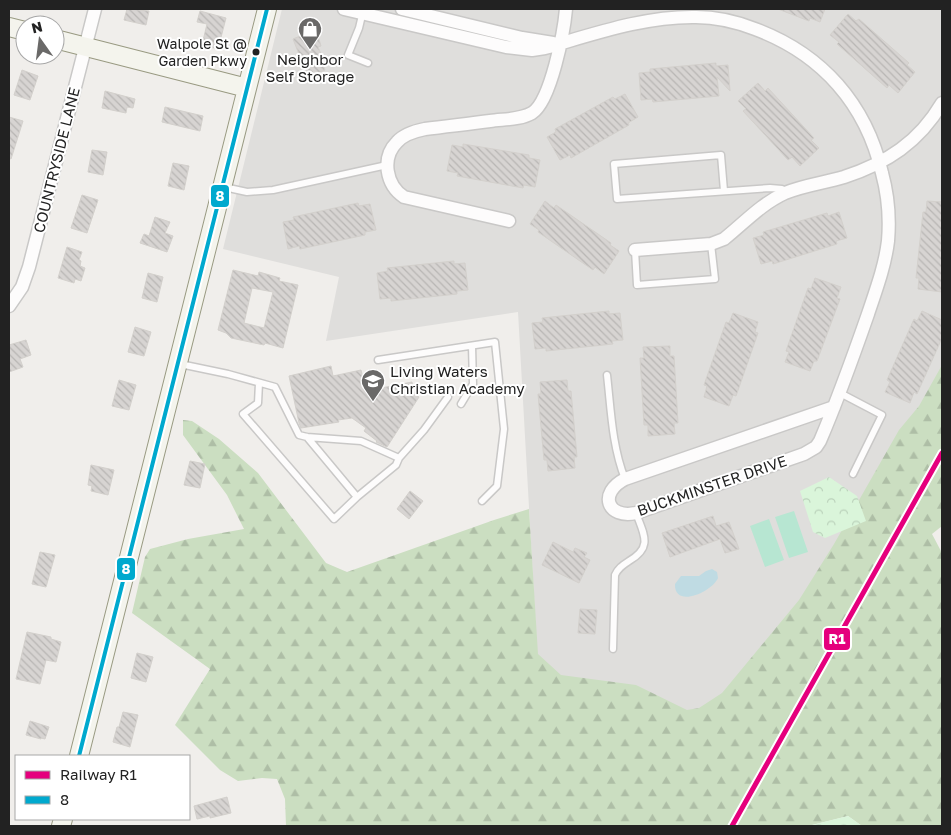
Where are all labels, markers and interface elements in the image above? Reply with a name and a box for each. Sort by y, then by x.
north arrow [15,15,65,65]
shop icon: Neighbor Self Storage [297,16,323,50]
text: N [30,17,44,36]
place label: Walpole St @ Garden Pkwy [157,35,247,69]
marker: Walpole St @ Garden Pkwy [251,47,261,57]
place label: Neighbor Self Storage [266,50,355,85]
street label: COUNTRYSIDE LANE [29,85,83,234]
line badge: 8 [210,184,230,208]
text: 8 [216,187,225,204]
place label: Living Waters Christian Academy [390,362,525,397]
school or university icon: Living Waters Christian Academy [360,368,386,402]
street label: BUCKMINSTER DRIVE [635,451,789,519]
line badge: 8 [116,557,136,581]
text: 8 [122,560,131,577]
line badge: R1 [823,627,851,651]
text: R1 [829,630,845,647]
legend [15,755,190,820]
text: Railway R1 [60,765,137,783]
text: 8 [60,790,69,808]

